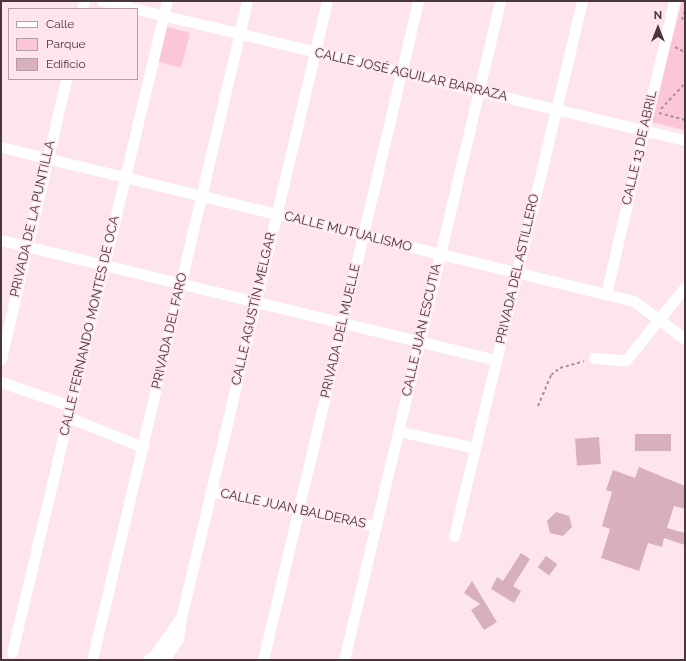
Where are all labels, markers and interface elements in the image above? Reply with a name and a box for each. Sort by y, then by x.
legend [8,8,138,80]
north arrow [638,8,678,48]
text: N [654,9,662,22]
text: Calle [46,17,74,31]
text: Parque [46,37,86,51]
street label: CALLE JOSÉ AGUILAR BARRAZA [313,45,509,105]
text: Edificio [46,57,86,71]
street label: CALLE 13 DE ABRIL [619,89,661,207]
street label: PRIVADA DE LA PUNTILLA [7,139,59,299]
street label: PRIVADA DEL ASTILLERO [493,192,543,346]
street label: CALLE MUTUALISMO [282,209,414,255]
street label: CALLE FERNANDO MONTES DE OCA [57,214,123,438]
street label: CALLE AGUSTÍN MELGAR [229,231,279,387]
street label: PRIVADA DEL MUELLE [318,262,364,400]
street label: CALLE JUAN ESCUTIA [399,262,445,398]
street label: PRIVADA DEL FARO [149,271,191,391]
street label: CALLE JUAN BALDERAS [219,486,367,532]

